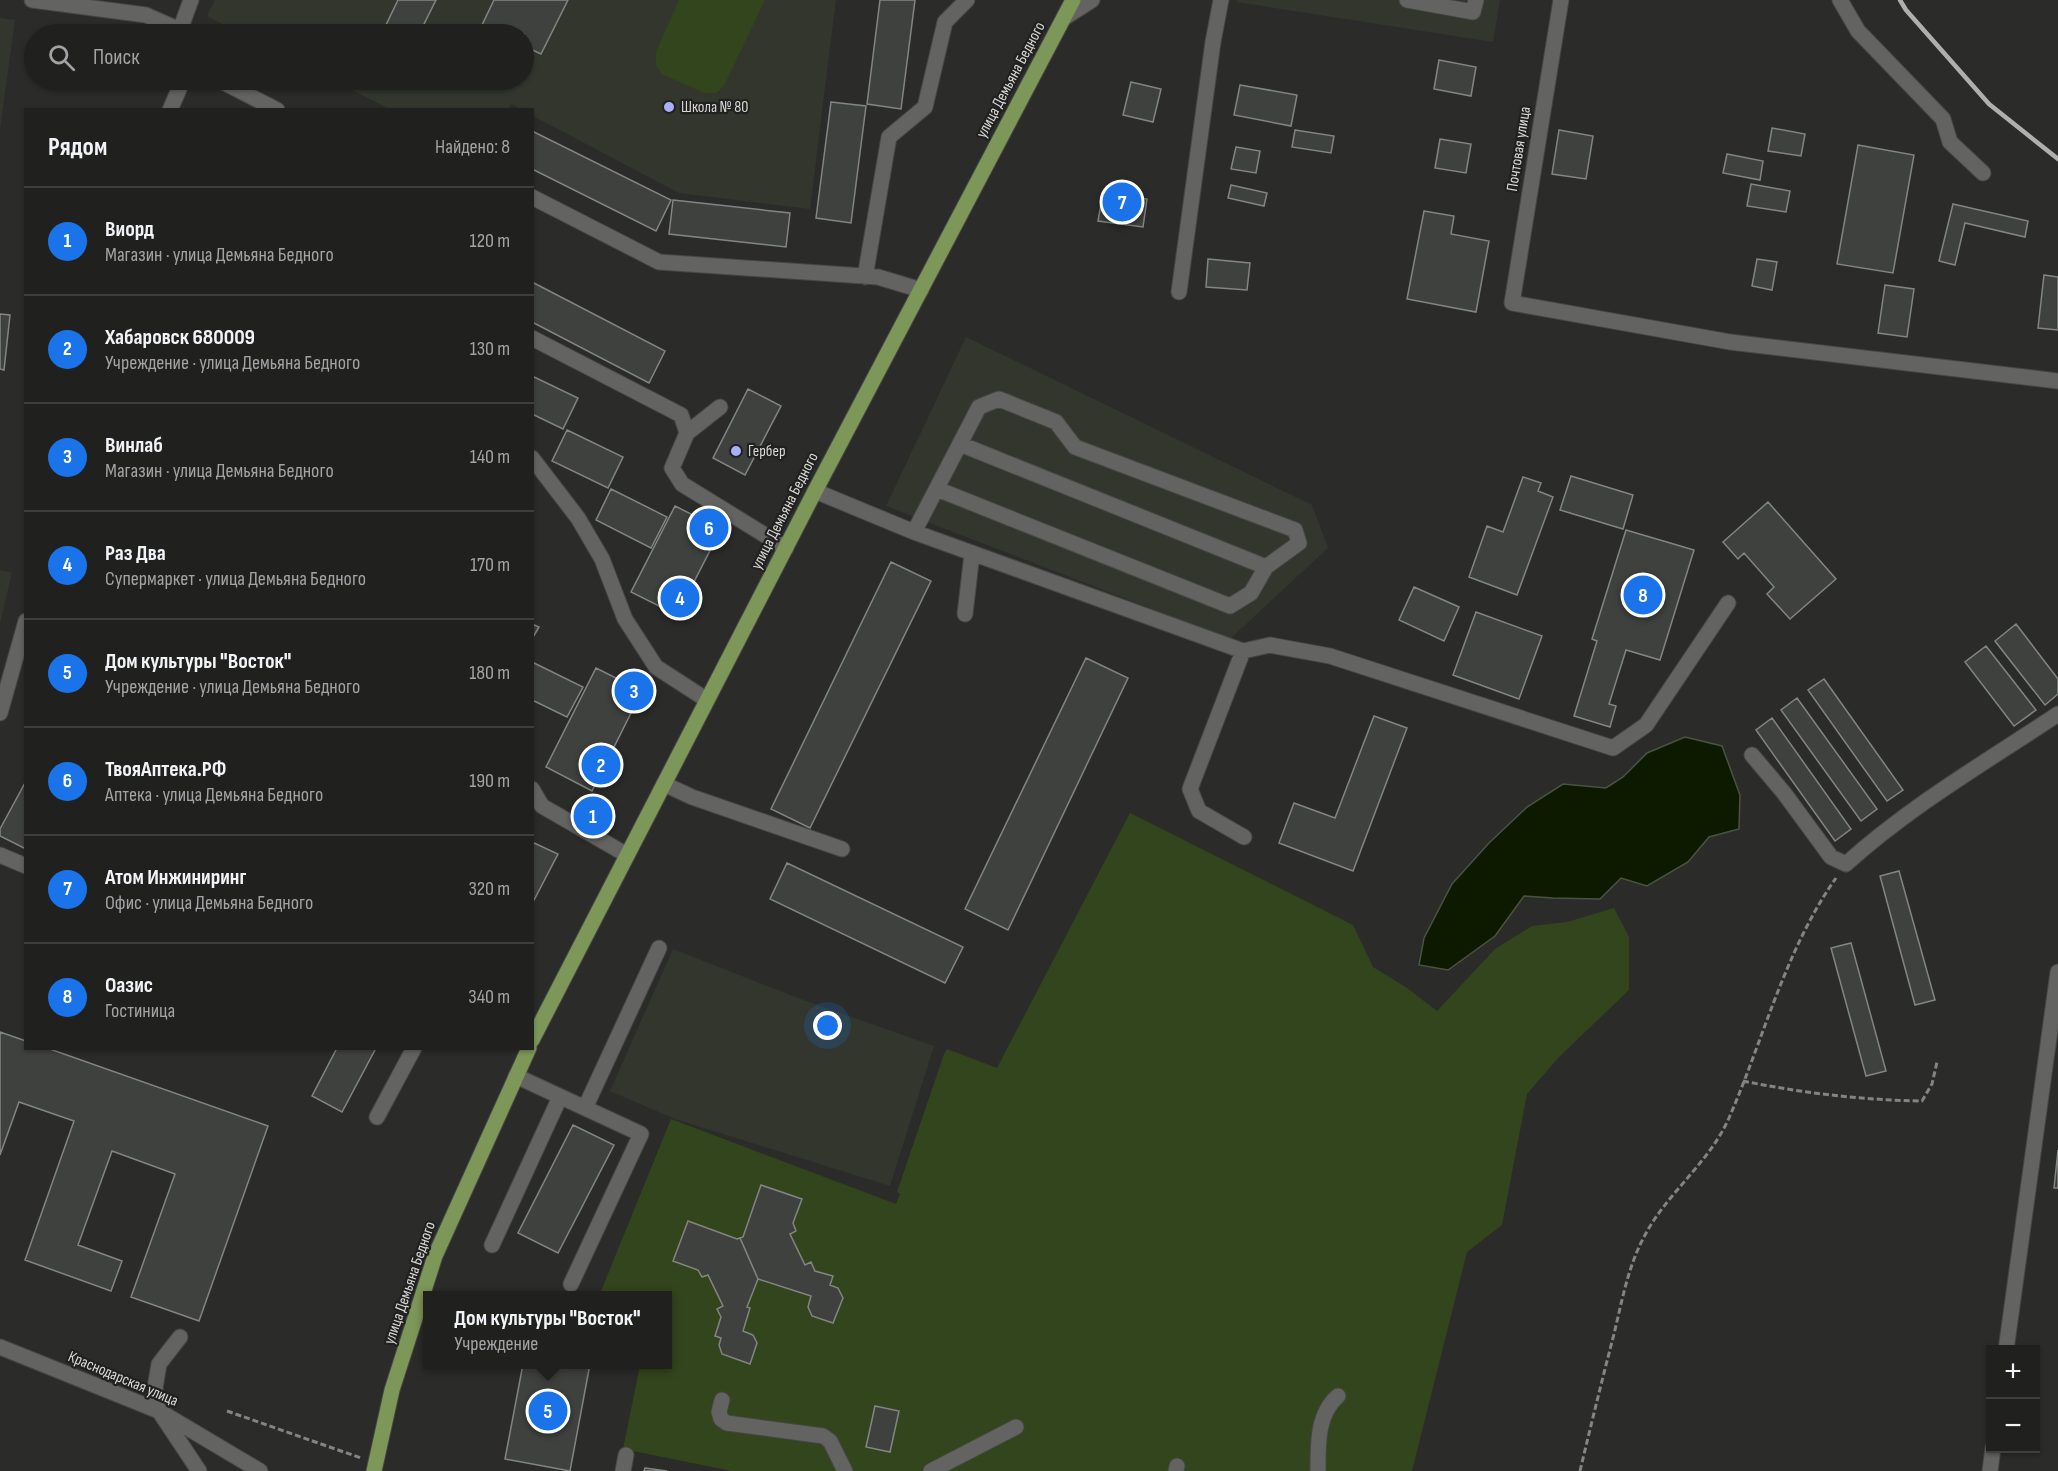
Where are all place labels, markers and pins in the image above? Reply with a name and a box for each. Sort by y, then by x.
place label: Школа № 80 [681,98,748,117]
marker: Школа № 80 [662,100,676,114]
pin: 7 [1102,180,1142,224]
place label: Гербер [748,442,786,461]
marker: Гербер [729,444,743,458]
pin: 6 [690,506,728,550]
pin: 8 [1624,572,1662,618]
pin: 4 [660,576,700,620]
pin: 3 [614,668,654,714]
pin: 2 [582,742,620,788]
pin: 1 [574,794,612,838]
pin: 5 [528,1388,568,1434]

